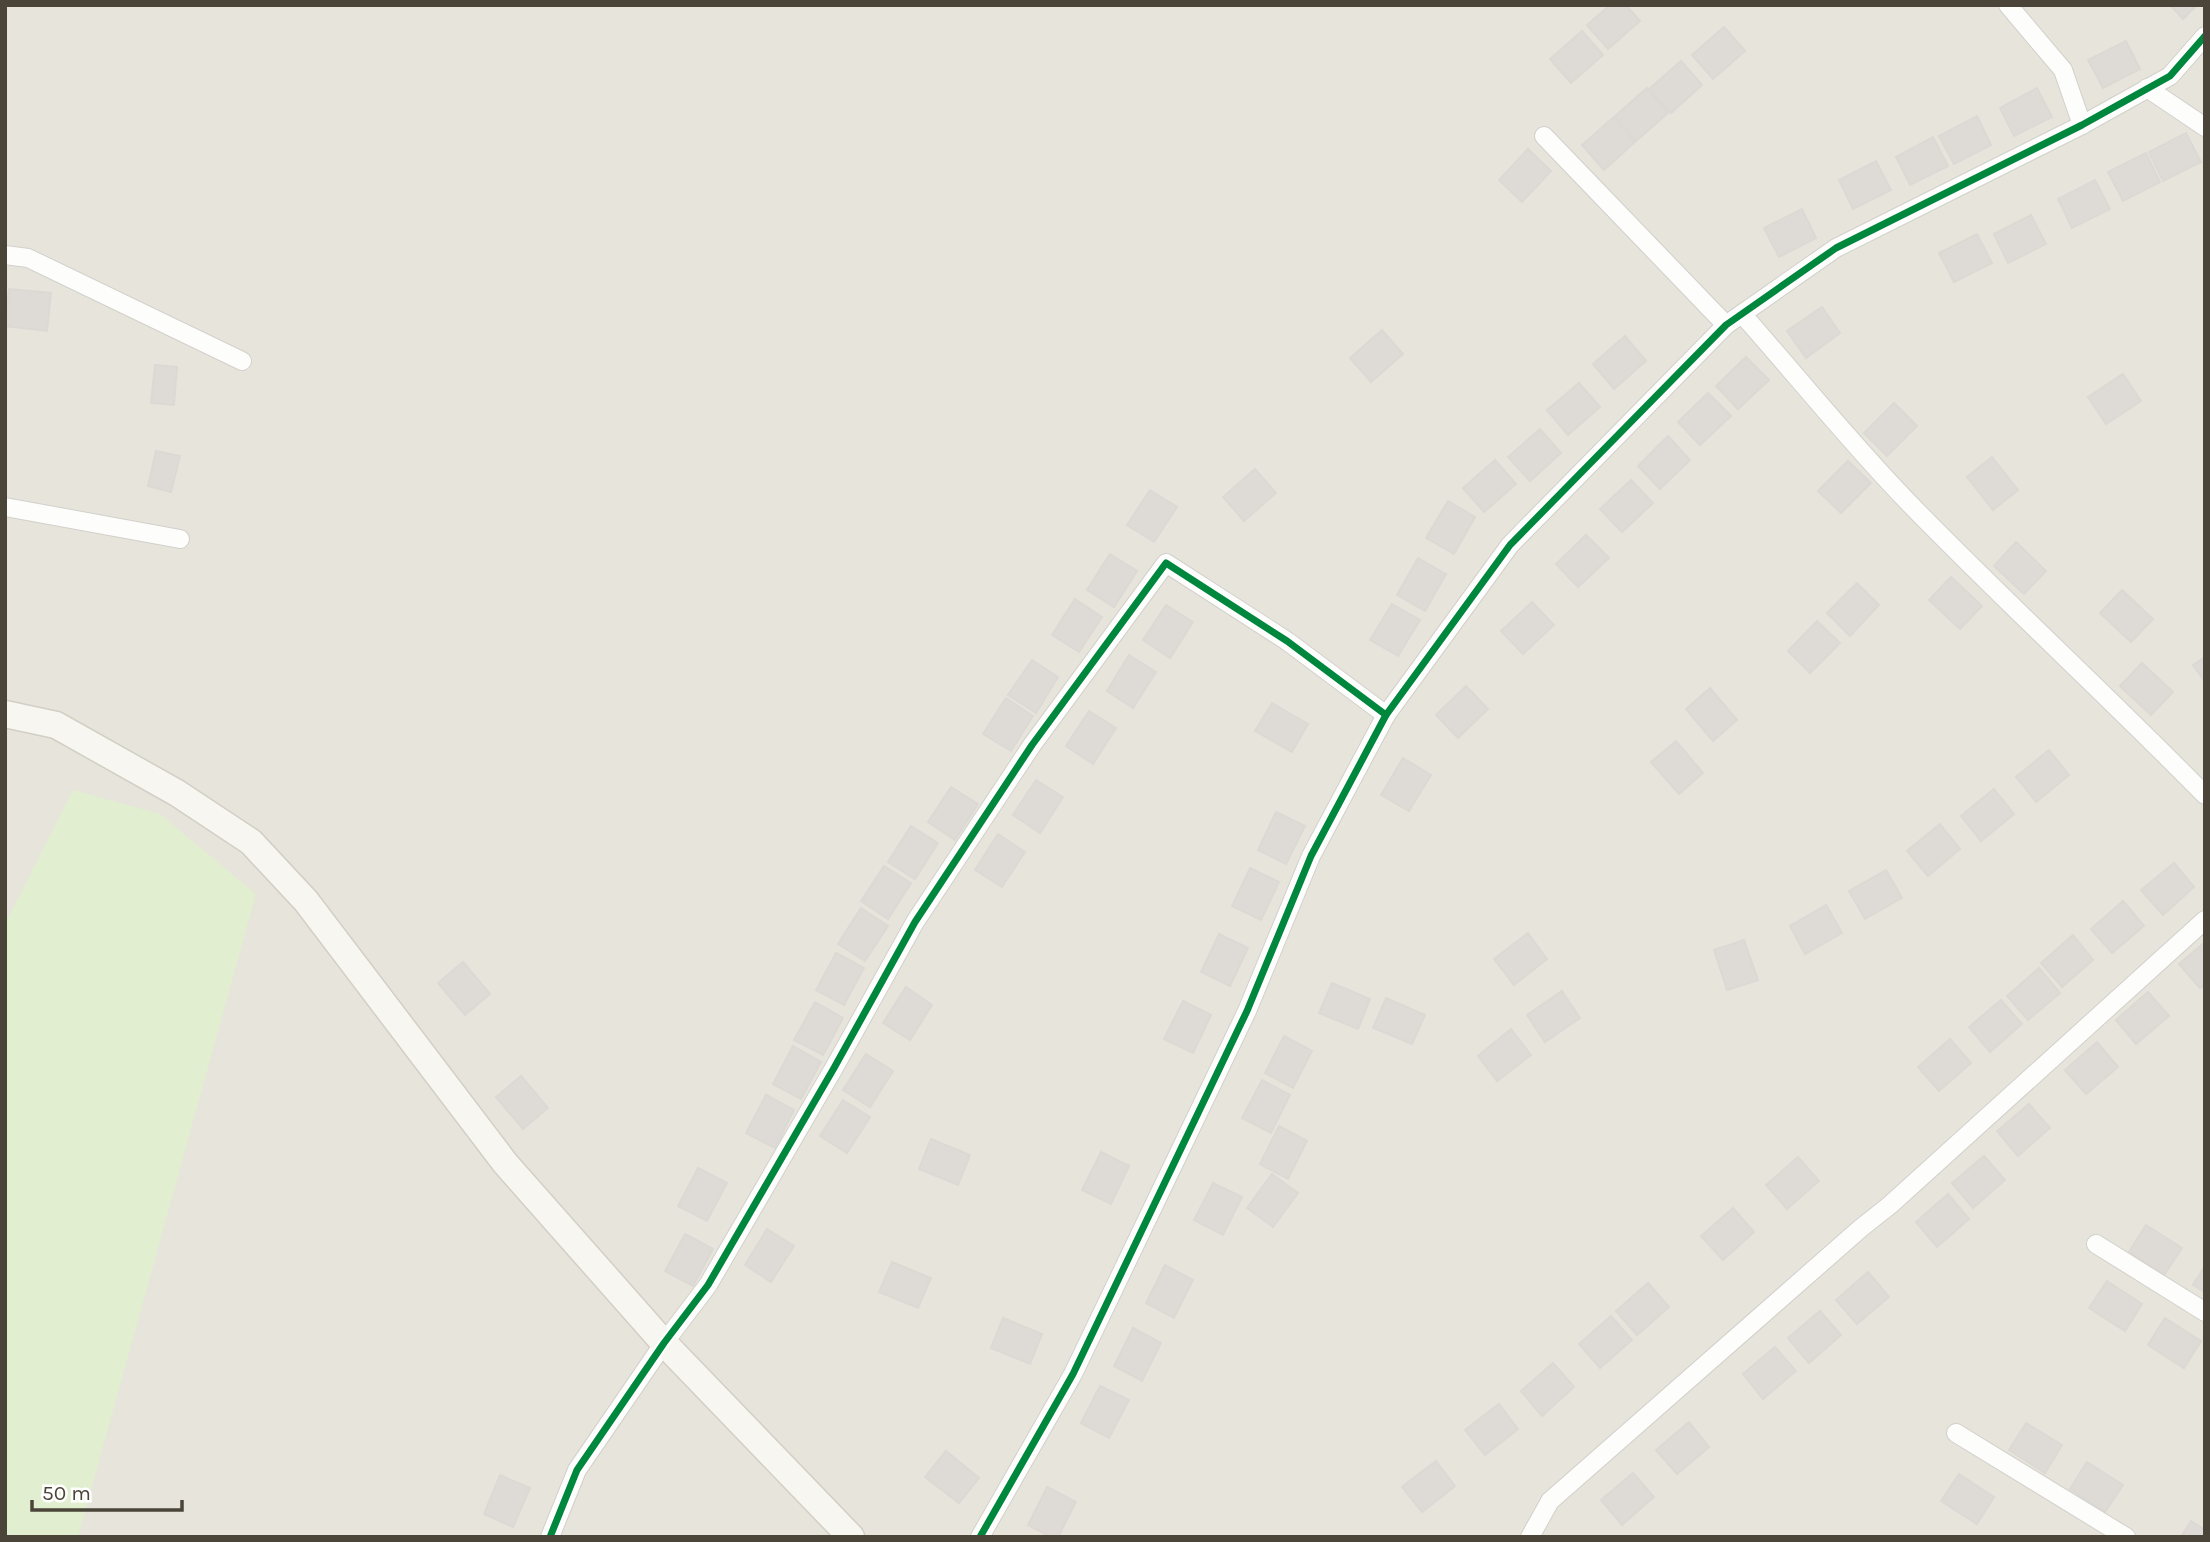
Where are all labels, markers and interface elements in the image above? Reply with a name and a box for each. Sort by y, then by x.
scale bar [32,1468,182,1512]
text: 50 m [42,1481,91,1505]

